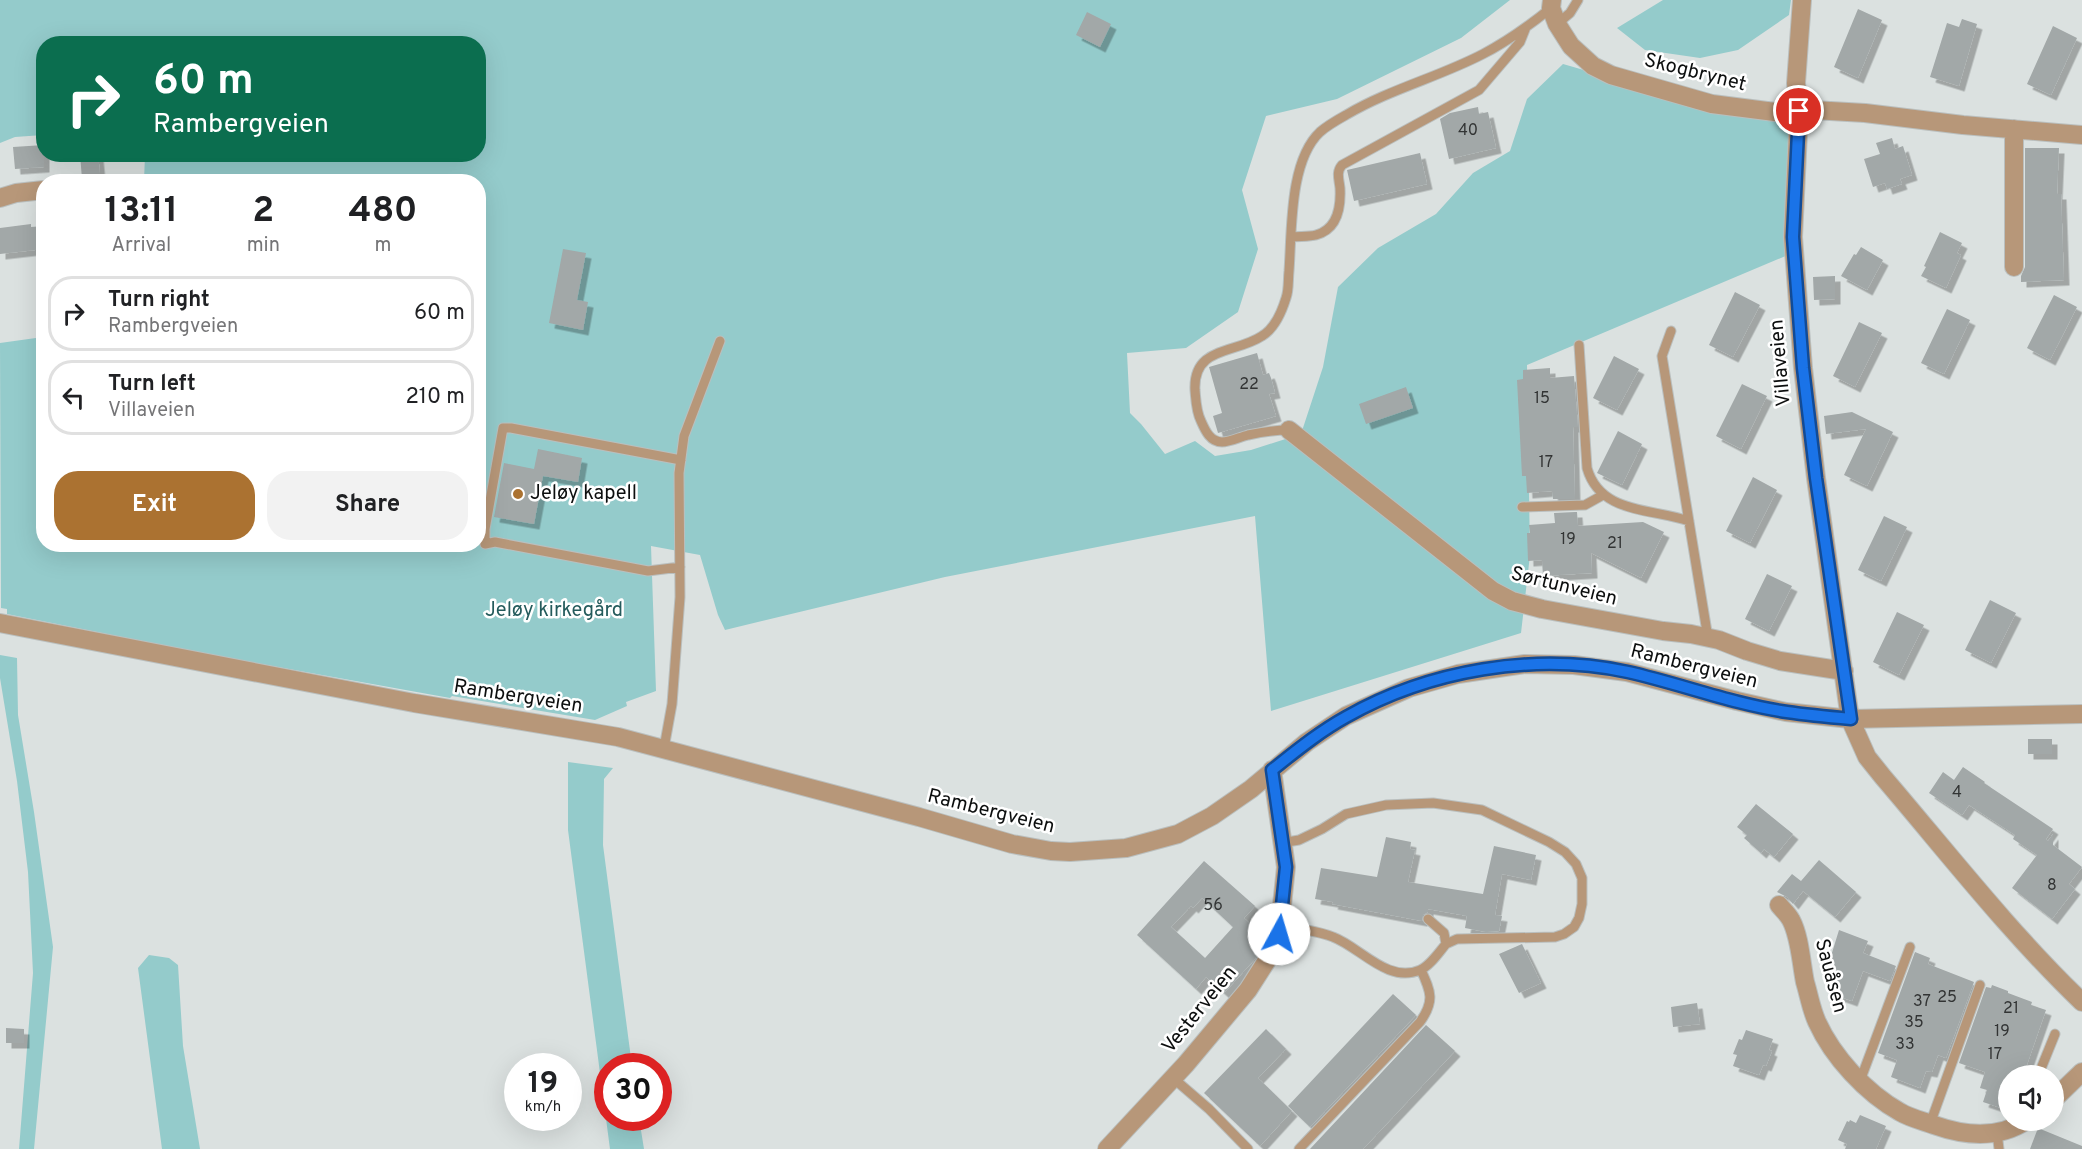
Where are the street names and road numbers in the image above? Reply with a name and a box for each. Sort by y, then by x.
street label: Skogbrynet [1641,48,1749,98]
street label: Villaveien [1764,318,1798,408]
street label: Sørtunveien [1508,561,1620,613]
street label: Rambergveien [1628,639,1760,695]
street label: Rambergveien [452,674,584,720]
street label: Rambergveien [925,784,1057,840]
street label: Sauåsen [1808,936,1852,1016]
street label: Vesterveien [1157,961,1243,1059]

